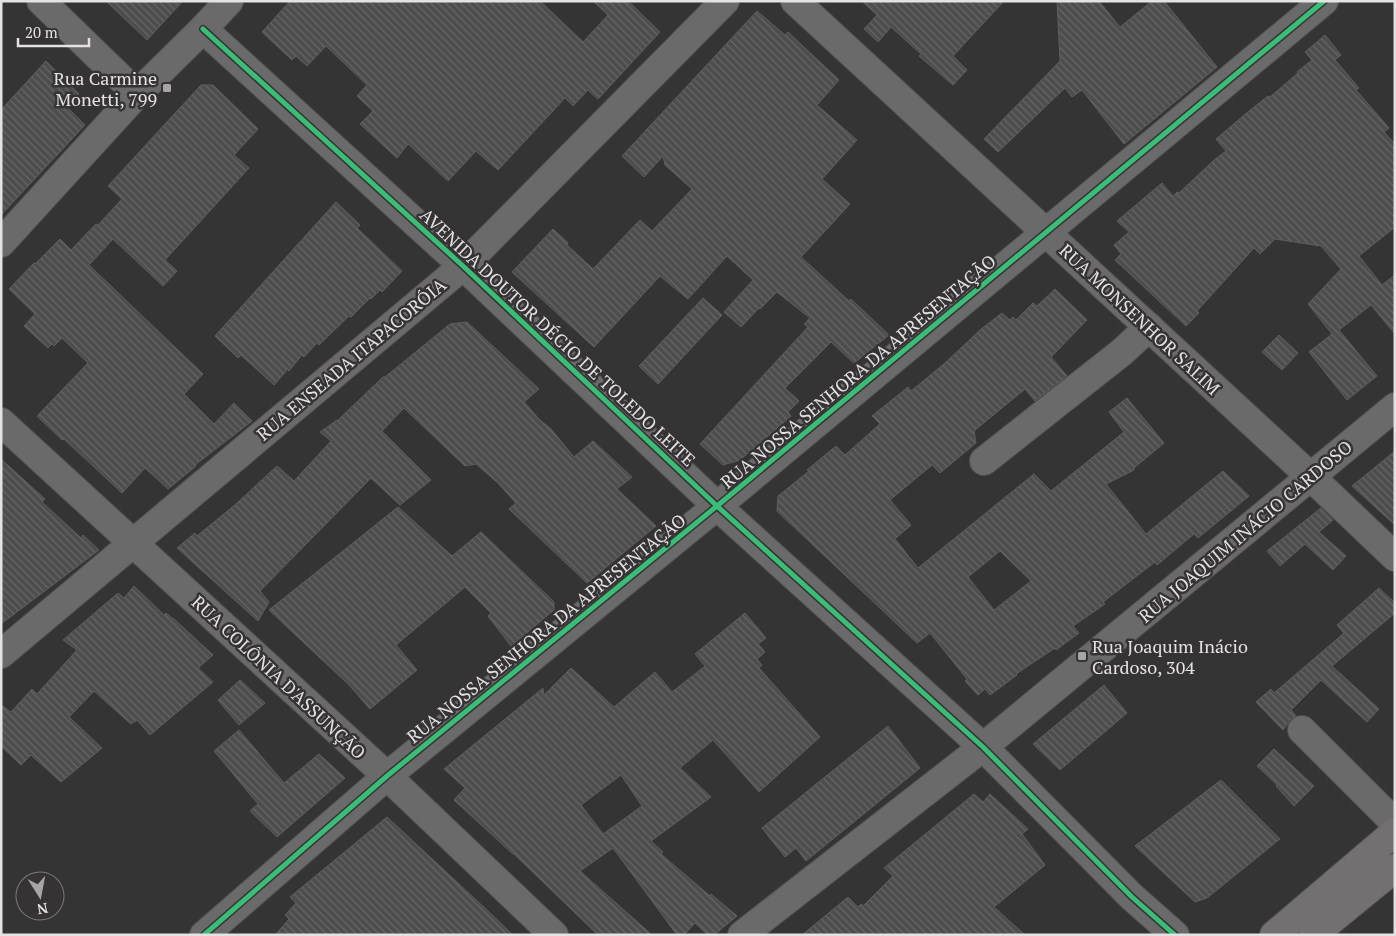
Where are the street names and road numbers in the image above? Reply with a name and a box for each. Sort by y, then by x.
street label: AVENIDA DOUTOR DÉCIO DE TOLEDO LEITE [415,203,701,471]
street label: RUA MONSENHOR SALIM [1055,238,1226,400]
street label: RUA NOSSA SENHORA DA APRESENTAÇÃO [715,249,1001,493]
street label: RUA ENSEADA ITAPACORÓIA [251,272,451,445]
street label: RUA JOAQUIM INÁCIO CARDOSO [1133,434,1357,628]
street label: RUA NOSSA SENHORA DA APRESENTAÇÃO [402,508,690,748]
street label: RUA COLÔNIA D'ASSUNÇÃO [187,590,371,764]

